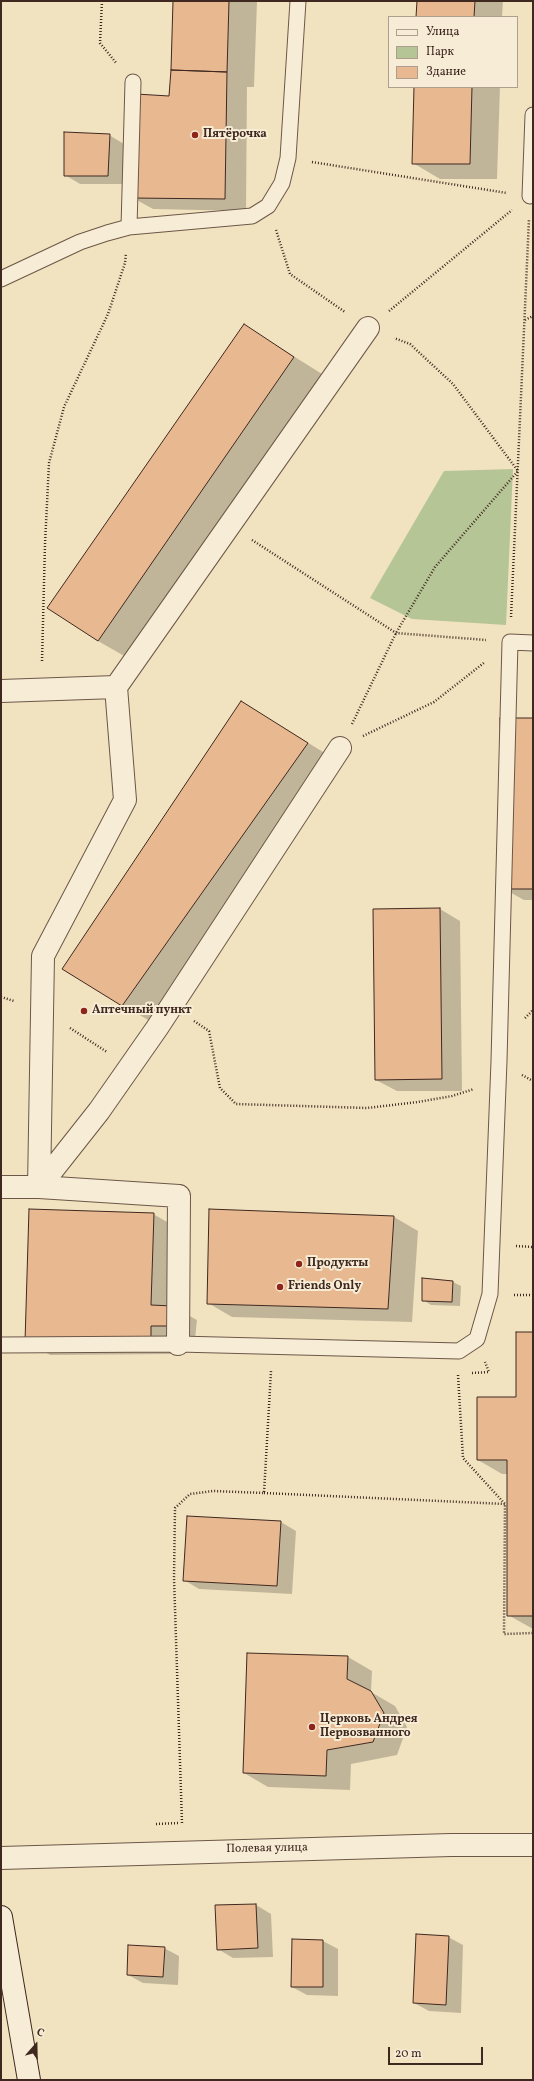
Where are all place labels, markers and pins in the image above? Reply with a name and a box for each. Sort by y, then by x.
place label: Пятёрочка [203,128,267,142]
marker: Пятёрочка [190,130,200,140]
place label: Аптечный пункт [92,1004,192,1018]
marker: Аптечный пункт [79,1006,89,1016]
place label: Продукты [307,1257,368,1271]
marker: Продукты [294,1259,304,1269]
place label: Friends Only [288,1280,361,1294]
marker: Friends Only [275,1282,285,1292]
place label: Церковь Андрея Первозванного [320,1713,418,1741]
marker: Церковь Андрея Первозванного [307,1722,317,1732]

